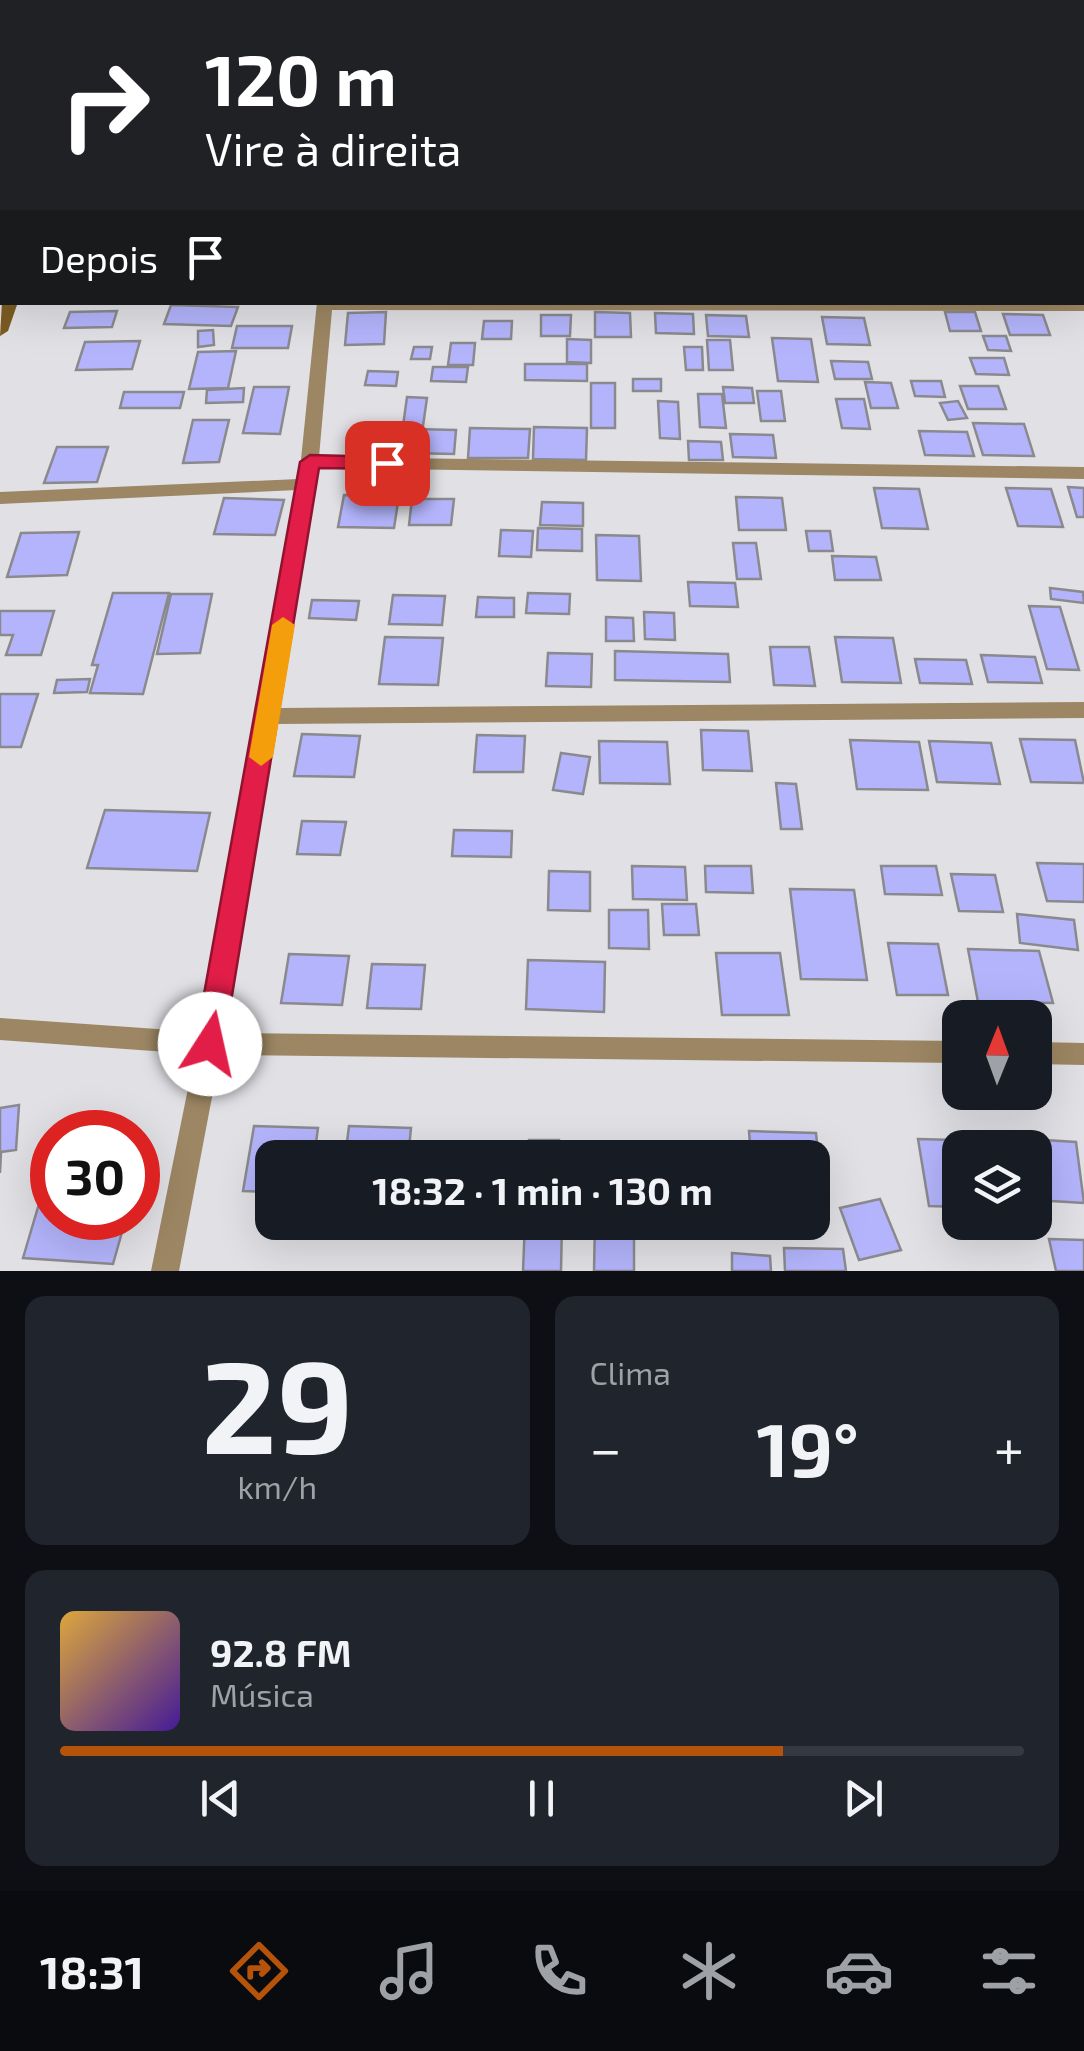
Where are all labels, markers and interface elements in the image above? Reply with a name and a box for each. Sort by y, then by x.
text: 120 m [205,36,397,120]
icon: right [40,40,170,170]
text: Vire à direita [205,121,462,175]
icon: arrive [178,230,233,285]
text: Depois [40,235,158,281]
pin [345,421,430,506]
icon: arrive [360,436,415,491]
position arrow [158,992,262,1096]
north arrow [942,1000,1052,1110]
map controls [942,1000,1052,1240]
speed limit sign: 30 [30,1110,160,1240]
button: layers [942,1130,1052,1240]
text: 18:32 · 1 min · 130 m [372,1167,713,1213]
text: 29 [201,1324,353,1480]
text: Clima [590,1353,671,1391]
text: 19° [756,1402,859,1492]
text: − [590,1414,622,1480]
text: + [994,1414,1024,1480]
text: km/h [238,1467,317,1505]
text: 92.8 FM [210,1629,352,1675]
text: Música [210,1675,314,1713]
icon: previous [193,1771,248,1826]
icon: pause [514,1771,569,1826]
icon: next [836,1771,891,1826]
icon: directions [224,1936,294,2006]
icon: music [374,1936,444,2006]
icon: phone [524,1936,594,2006]
icon: climate [674,1936,744,2006]
icon: car [824,1936,894,2006]
icon: filters [974,1936,1044,2006]
text: 18:31 [40,1944,144,1998]

